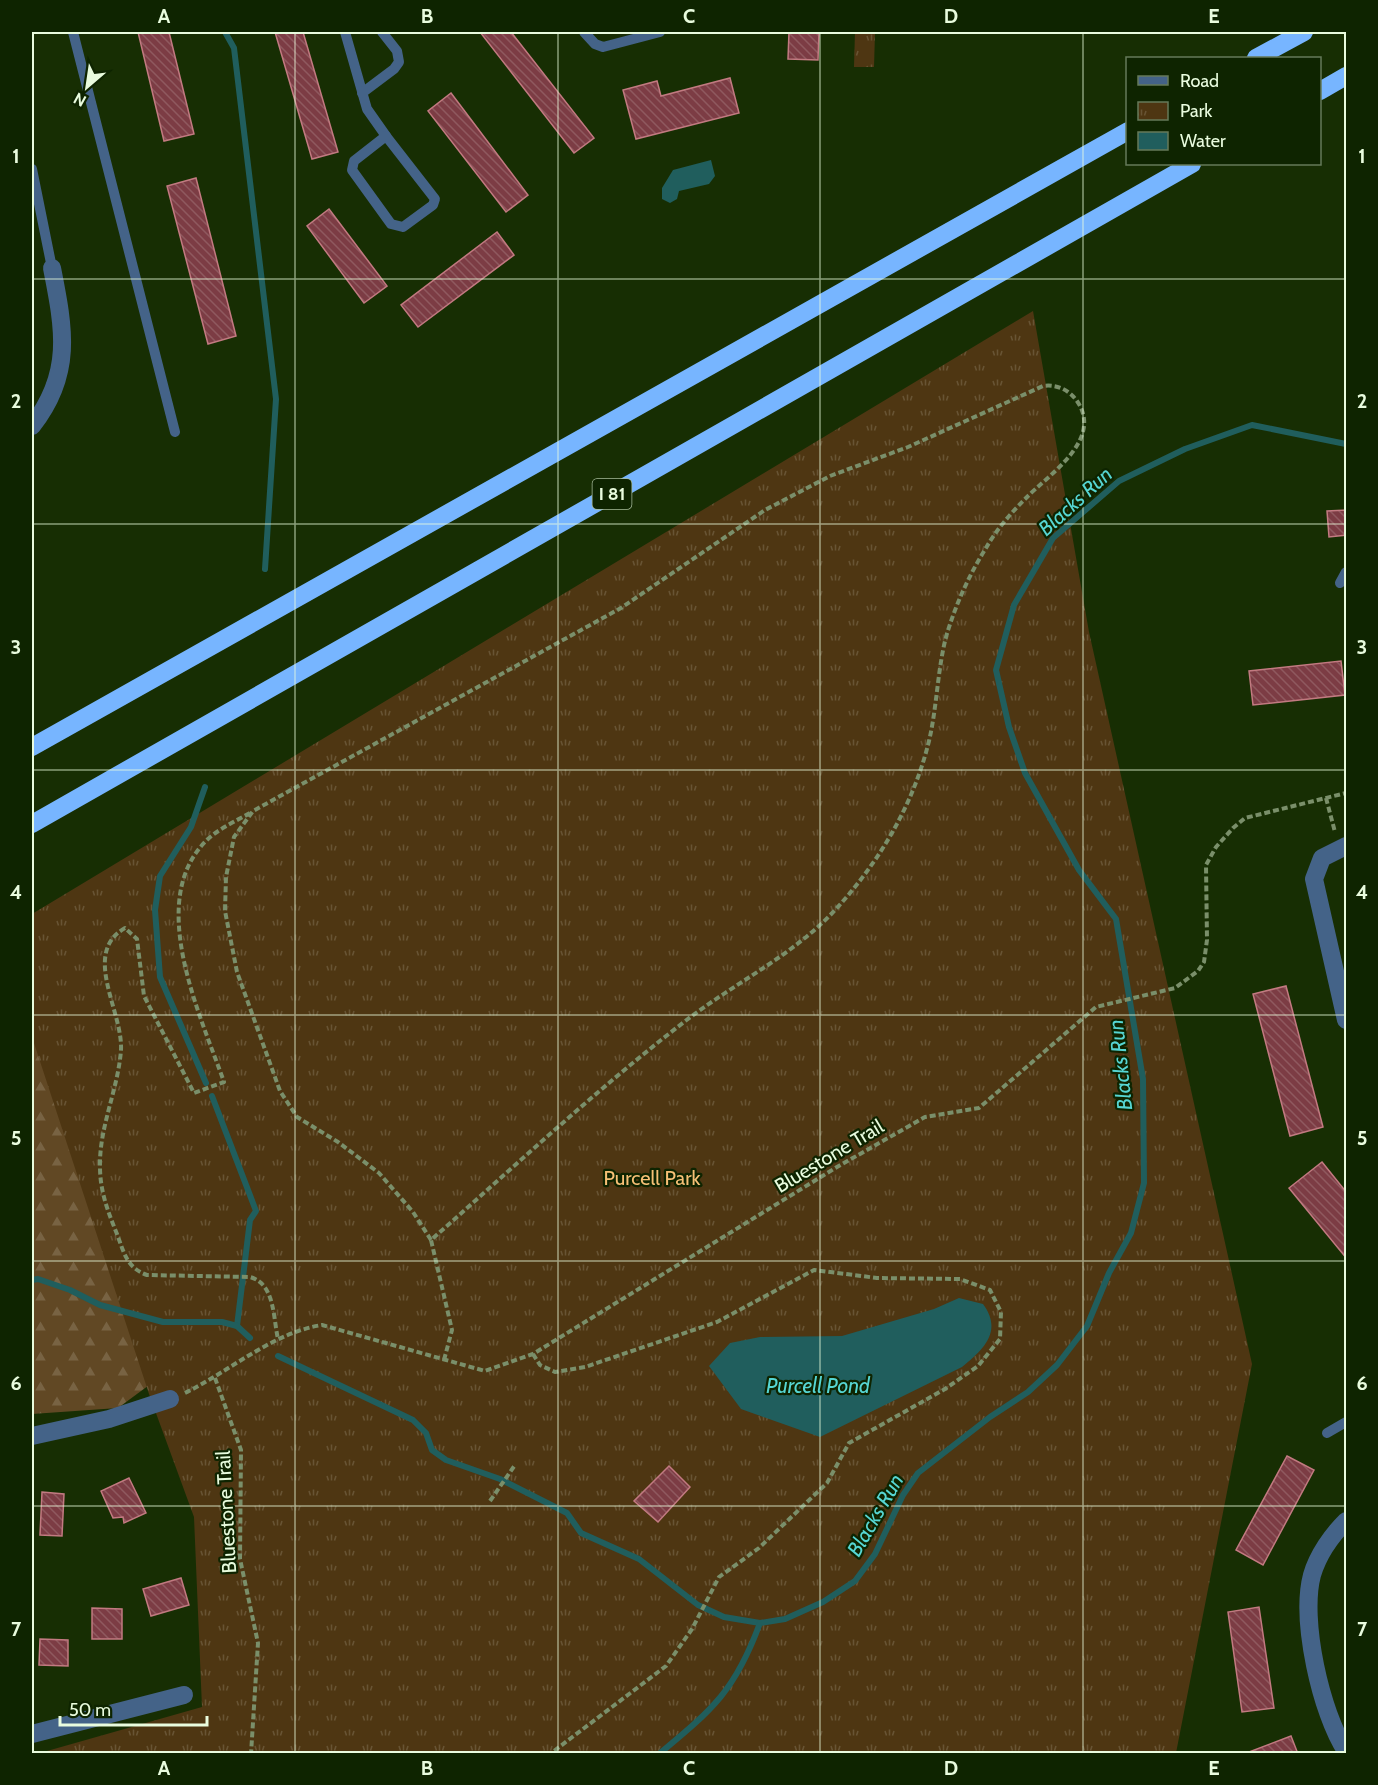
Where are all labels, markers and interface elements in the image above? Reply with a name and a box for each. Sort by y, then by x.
text: A [158,4,171,28]
text: B [421,4,433,28]
text: C [683,4,695,28]
text: D [944,4,958,28]
text: E [1208,4,1220,28]
north arrow [57,57,117,117]
legend [1126,57,1321,165]
text: Road [1180,70,1219,92]
text: N [70,89,90,111]
text: Park [1180,100,1213,122]
text: Water [1180,130,1226,152]
text: 1 [12,144,20,168]
text: 1 [1358,144,1366,168]
text: 2 [11,389,21,413]
text: 2 [1357,389,1367,413]
water label: Blacks Run [1033,461,1117,541]
road number: I 81 [592,479,632,509]
text: 3 [11,635,21,659]
text: 3 [1357,635,1367,659]
text: 4 [10,880,22,904]
text: 4 [1356,880,1368,904]
water label: Blacks Run [1103,1018,1137,1112]
street label: Bluestone Trail [770,1114,888,1198]
text: 5 [11,1126,21,1150]
text: 5 [1357,1126,1367,1150]
park label: Purcell Park [603,1166,701,1190]
text: 6 [10,1371,22,1395]
text: 6 [1356,1371,1368,1395]
water label: Purcell Pond [766,1373,871,1398]
street label: Bluestone Trail [211,1450,241,1574]
water label: Blacks Run [841,1469,909,1561]
text: 7 [11,1617,22,1641]
text: 7 [1357,1617,1368,1641]
scale bar [60,1689,207,1727]
text: 50 m [69,1699,111,1721]
text: A [158,1756,171,1780]
text: B [421,1756,433,1780]
text: C [683,1756,695,1780]
text: D [944,1756,958,1780]
text: E [1208,1756,1220,1780]

